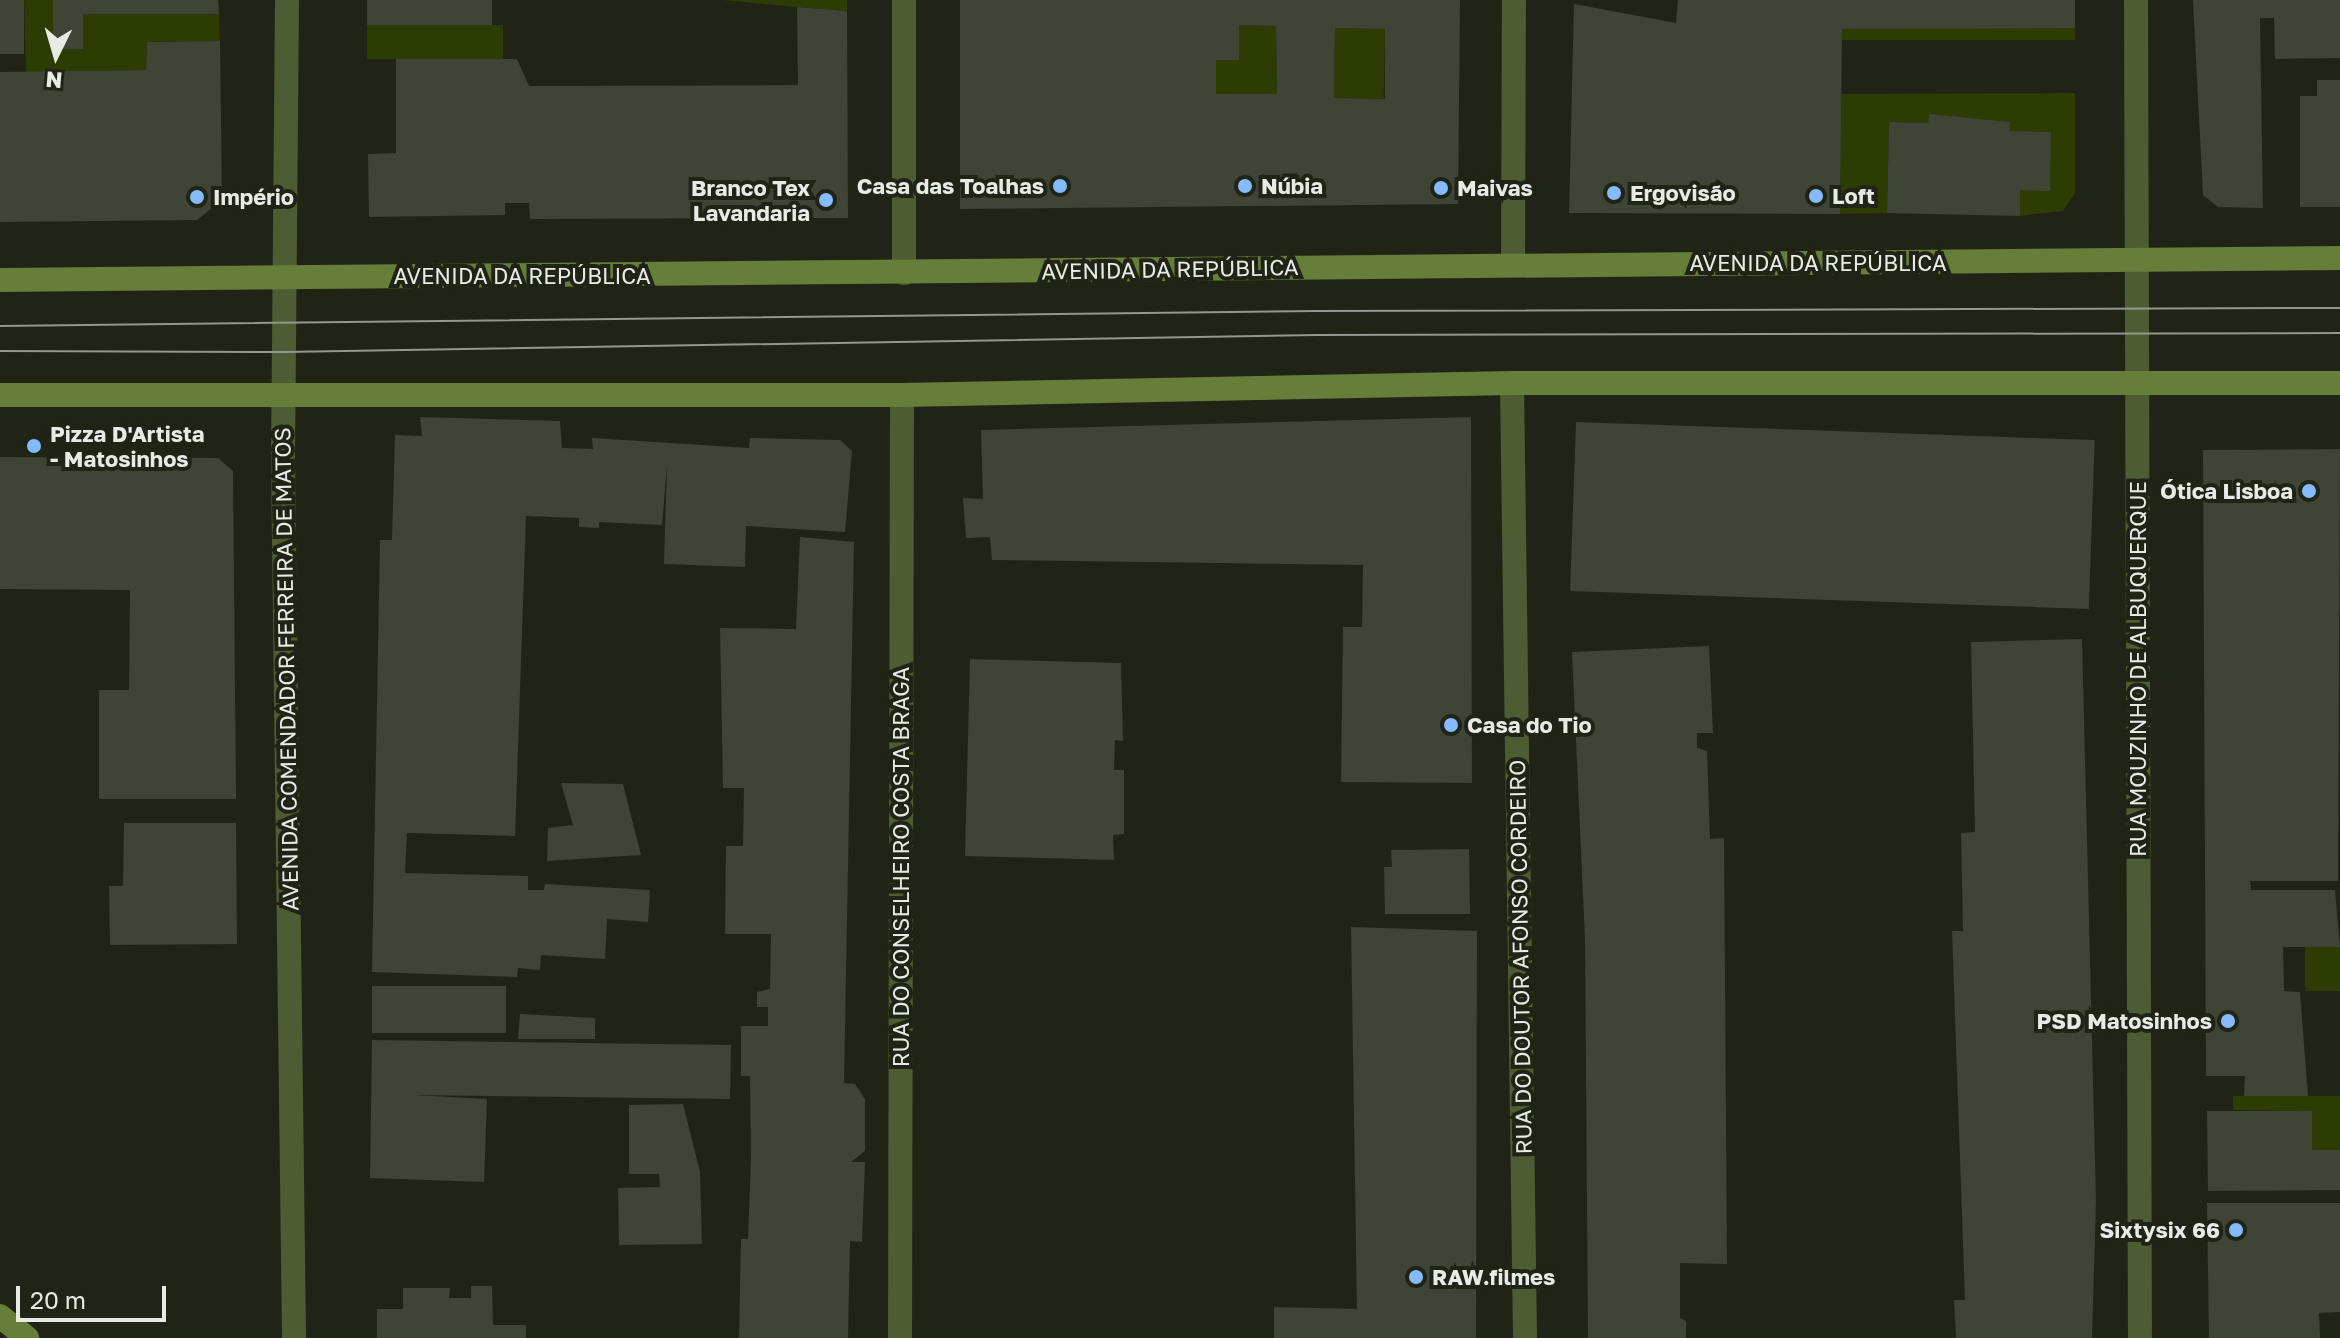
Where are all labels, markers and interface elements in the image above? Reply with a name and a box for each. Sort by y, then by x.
north arrow [16,16,96,96]
text: N [44,66,63,95]
place label: Casa das Toalhas [857,173,1044,199]
place label: Núbia [1261,173,1323,199]
place label: Branco Tex Lavandaria [691,174,810,226]
place label: Maivas [1457,175,1533,201]
marker: Casa das Toalhas [1051,177,1069,195]
marker: Núbia [1236,177,1254,195]
marker: Maivas [1432,179,1450,197]
place label: Ergovisão [1630,180,1736,206]
place label: Loft [1832,183,1875,209]
place label: Império [213,184,294,210]
marker: Ergovisão [1605,184,1623,202]
marker: Loft [1807,187,1825,205]
marker: Império [188,188,206,206]
marker: Branco Tex Lavandaria [817,191,835,209]
street label: AVENIDA DA REPÚBLICA [1689,250,1947,276]
street label: AVENIDA DA REPÚBLICA [1041,254,1299,284]
street label: AVENIDA DA REPÚBLICA [393,263,651,289]
place label: Pizza D'Artista - Matosinhos [50,420,204,472]
street label: AVENIDA COMENDADOR FERREIRA DE MATOS [269,427,303,911]
marker: Pizza D'Artista - Matosinhos [25,437,43,455]
place label: Ótica Lisboa [2160,478,2293,504]
street label: RUA MOUZINHO DE ALBUQUERQUE [2125,481,2151,857]
marker: Ótica Lisboa [2300,482,2318,500]
street label: RUA DO CONSELHEIRO COSTA BRAGA [888,667,914,1067]
place label: Casa do Tio [1467,712,1592,738]
marker: Casa do Tio [1442,716,1460,734]
street label: RUA DO DOUTOR AFONSO CORDEIRO [1503,759,1537,1155]
place label: PSD Matosinhos [2037,1008,2212,1034]
marker: PSD Matosinhos [2219,1012,2237,1030]
place label: Sixtysix 66 [2100,1217,2220,1243]
marker: Sixtysix 66 [2227,1221,2245,1239]
place label: RAW.filmes [1432,1264,1555,1290]
marker: RAW.filmes [1407,1268,1425,1286]
scale bar [20,1270,170,1320]
text: 20 m [30,1285,86,1314]

